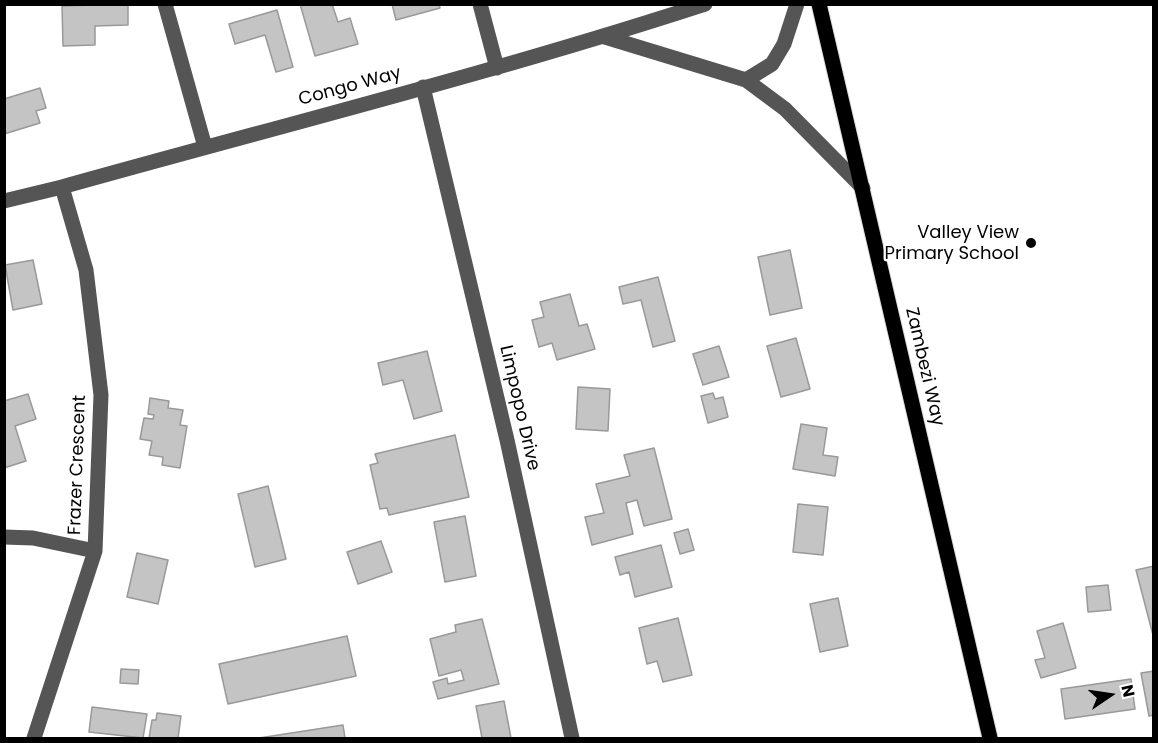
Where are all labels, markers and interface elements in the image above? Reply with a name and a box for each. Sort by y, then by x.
street label: Congo Way [296,63,404,111]
place label: Valley View Primary School [885,222,1019,264]
marker: Valley View Primary School [1024,236,1038,250]
street label: Zambezi Way [900,306,948,428]
street label: Limpopo Drive [494,343,544,473]
street label: Frazer Crescent [65,395,91,535]
north arrow [1080,665,1140,725]
text: N [1115,682,1141,699]

